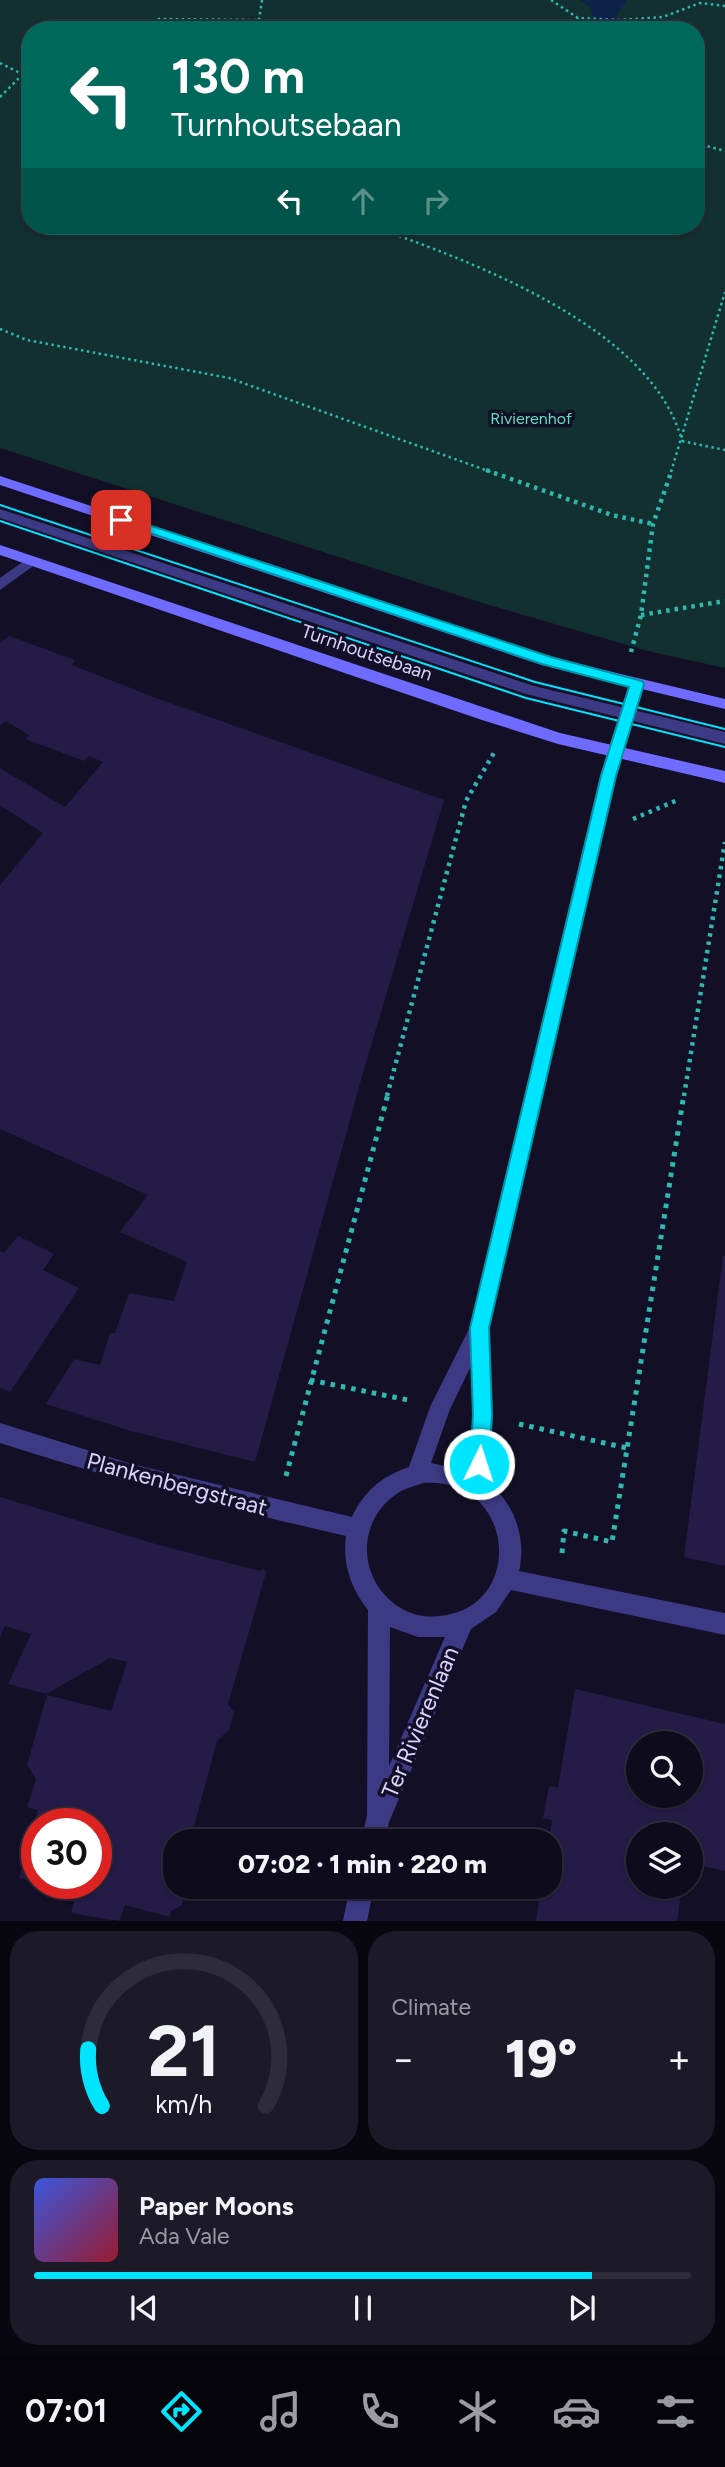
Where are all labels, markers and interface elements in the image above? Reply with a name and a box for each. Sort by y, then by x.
text: 130 m [171,46,305,105]
icon: left [56,49,147,140]
text: Turnhoutsebaan [171,106,402,144]
icon: left [271,182,309,220]
icon: ahead [344,182,382,220]
icon: right [417,182,455,220]
park label: Rivierenhof [490,409,572,428]
pin [91,490,151,550]
icon: arrive [102,501,140,539]
street label: Turnhoutsebaan [298,619,435,686]
position arrow [442,1427,516,1501]
street label: Plankenbergstraat [84,1446,270,1522]
street label: Ter Rivierenlaan [376,1642,464,1802]
map controls [626,1731,703,1899]
button: search [626,1731,703,1808]
speed limit sign: 30 [21,1808,112,1899]
button: layers [626,1822,703,1899]
text: 07:02 · 1 min · 220 m [238,1848,487,1880]
text: Climate [392,1993,471,2021]
text: 21 [147,2008,220,2095]
text: 19° [505,2028,578,2090]
text: − [392,2036,415,2082]
text: + [667,2036,691,2082]
text: km/h [155,2089,212,2119]
text: Paper Moons [139,2190,294,2222]
text: Ada Vale [139,2222,230,2250]
icon: previous [125,2289,163,2327]
icon: pause [344,2289,382,2327]
icon: next [563,2289,601,2327]
icon: directions [157,2387,206,2436]
icon: music [256,2387,305,2436]
icon: phone [355,2387,404,2436]
icon: climate [453,2387,502,2436]
icon: car [552,2387,601,2436]
icon: filters [651,2387,700,2436]
text: 07:01 [25,2392,107,2430]

